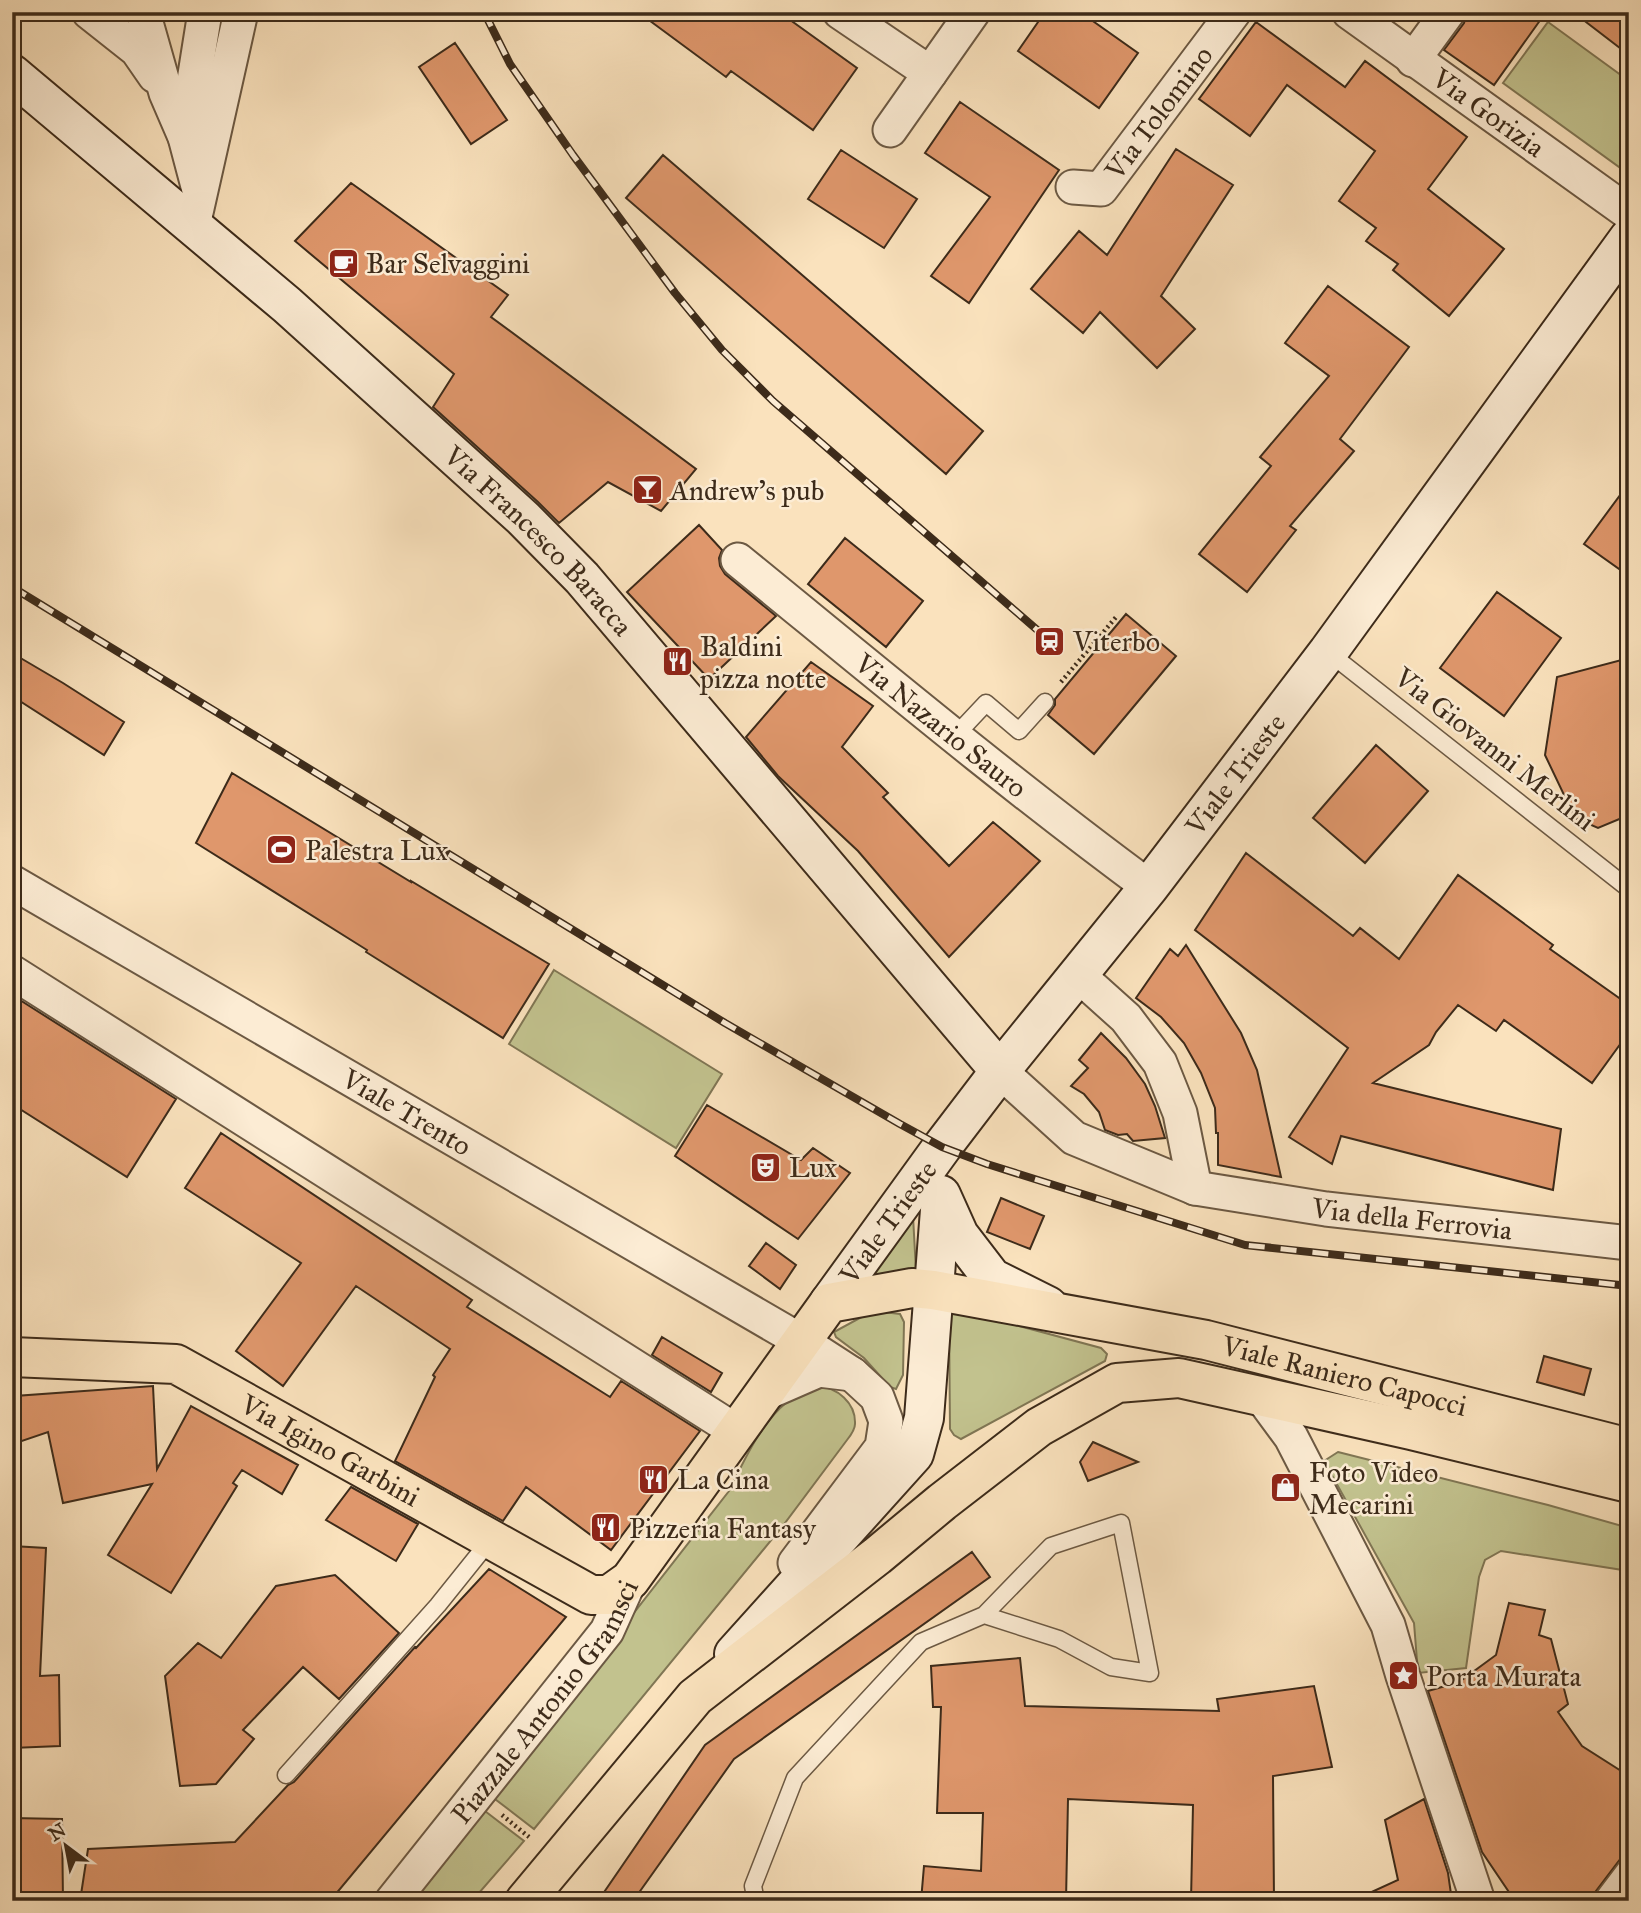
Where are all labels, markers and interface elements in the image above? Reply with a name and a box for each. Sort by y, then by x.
street label: Via Tolomino [1096,38,1220,187]
street label: Via Gorizia [1425,59,1552,165]
cafe icon: Bar Selvaggini [326,246,360,280]
place label: Bar Selvaggini [366,246,530,281]
street label: Via Francesco Baracca [436,437,641,643]
bar icon: Andrew's pub [630,473,664,507]
place label: Andrew's pub [669,473,824,508]
station icon: Viterbo [1033,624,1067,658]
place label: Viterbo [1072,624,1160,659]
place label: Baldini pizza notte [699,629,826,696]
restaurant icon: Baldini pizza notte [660,645,694,679]
street label: Via Nazario Sauro [847,645,1034,805]
street label: Via Giovanni Merlini [1387,659,1603,838]
street label: Viale Trieste [1177,706,1293,843]
sports icon: Palestra Lux [265,833,299,867]
place label: Palestra Lux [305,833,449,868]
street label: Viale Trento [335,1060,478,1163]
theatre icon: Lux [749,1150,783,1184]
place label: Lux [789,1150,838,1185]
street label: Viale Trieste [831,1153,944,1292]
street label: Via della Ferrovia [1308,1189,1514,1247]
street label: Viale Raniero Capocci [1217,1327,1471,1424]
street label: Via Igino Garbini [234,1386,427,1514]
place label: Foto Video Mecarini [1309,1455,1438,1522]
restaurant icon: La Cina [637,1462,671,1496]
place label: La Cina [677,1462,769,1497]
shop icon: Foto Video Mecarini [1269,1471,1303,1505]
restaurant icon: Pizzeria Fantasy [589,1511,623,1545]
place label: Pizzeria Fantasy [629,1511,817,1546]
street label: Piazzale Antonio Gramsci [443,1574,646,1830]
place icon: Porta Murata [1386,1659,1420,1693]
place label: Porta Murata [1426,1659,1582,1694]
north arrow [32,1812,102,1882]
text: N [44,1818,70,1846]

